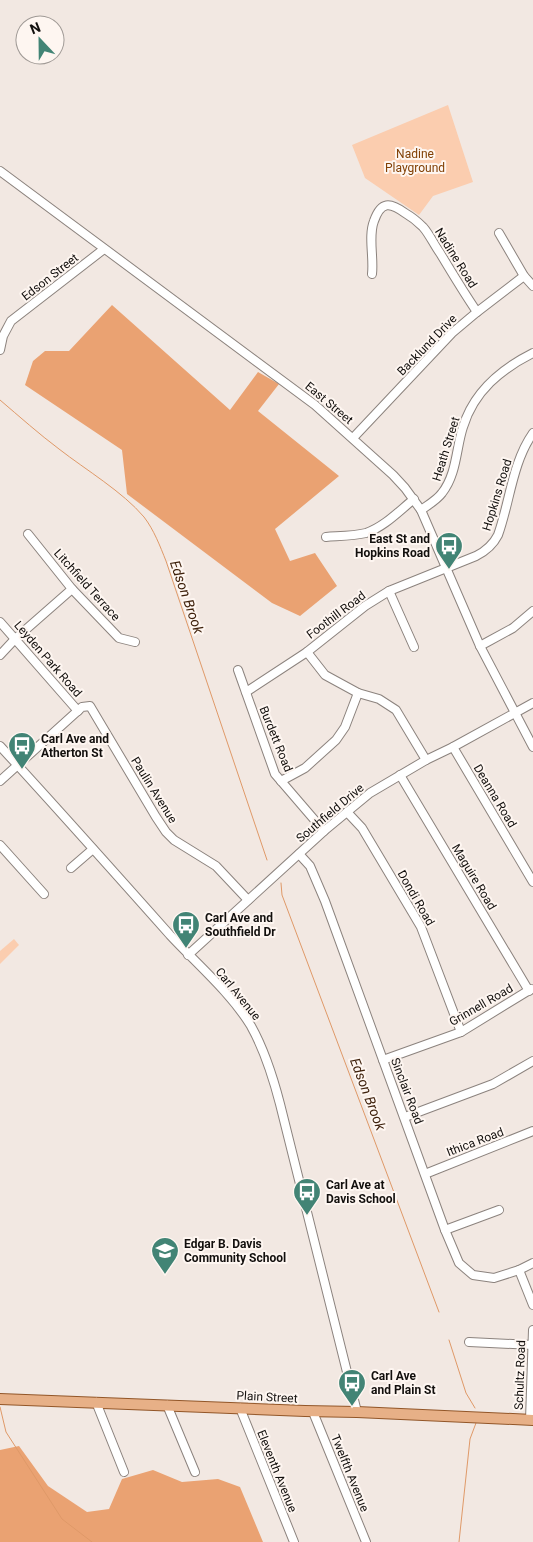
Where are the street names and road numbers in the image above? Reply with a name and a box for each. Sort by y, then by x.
street label: Nadine Road [432,225,480,291]
street label: Edson Street [19,251,81,303]
street label: Backlund Drive [394,312,460,378]
street label: East Street [302,379,356,427]
street label: Heath Street [430,415,462,483]
street label: Hopkins Road [479,457,515,533]
street label: Litchfield Terrace [51,546,123,624]
street label: Foothill Road [304,588,368,642]
street label: Leyden Park Road [11,618,85,700]
street label: Burdett Road [256,704,296,774]
street label: Paulin Avenue [128,754,180,826]
street label: Deanna Road [471,762,519,830]
street label: Southfield Drive [293,781,367,845]
street label: Maguire Road [449,842,499,912]
street label: Dondi Road [395,868,437,928]
street label: Carl Avenue [213,965,263,1023]
street label: Grinnell Road [447,981,515,1029]
street label: Sinclair Road [388,1056,426,1126]
street label: Ithica Road [444,1125,506,1159]
street label: Schultz Road [512,1340,528,1410]
street label: Plain Street [236,1388,298,1406]
street label: Eleventh Avenue [254,1428,300,1514]
street label: Twelfth Avenue [328,1432,372,1514]

